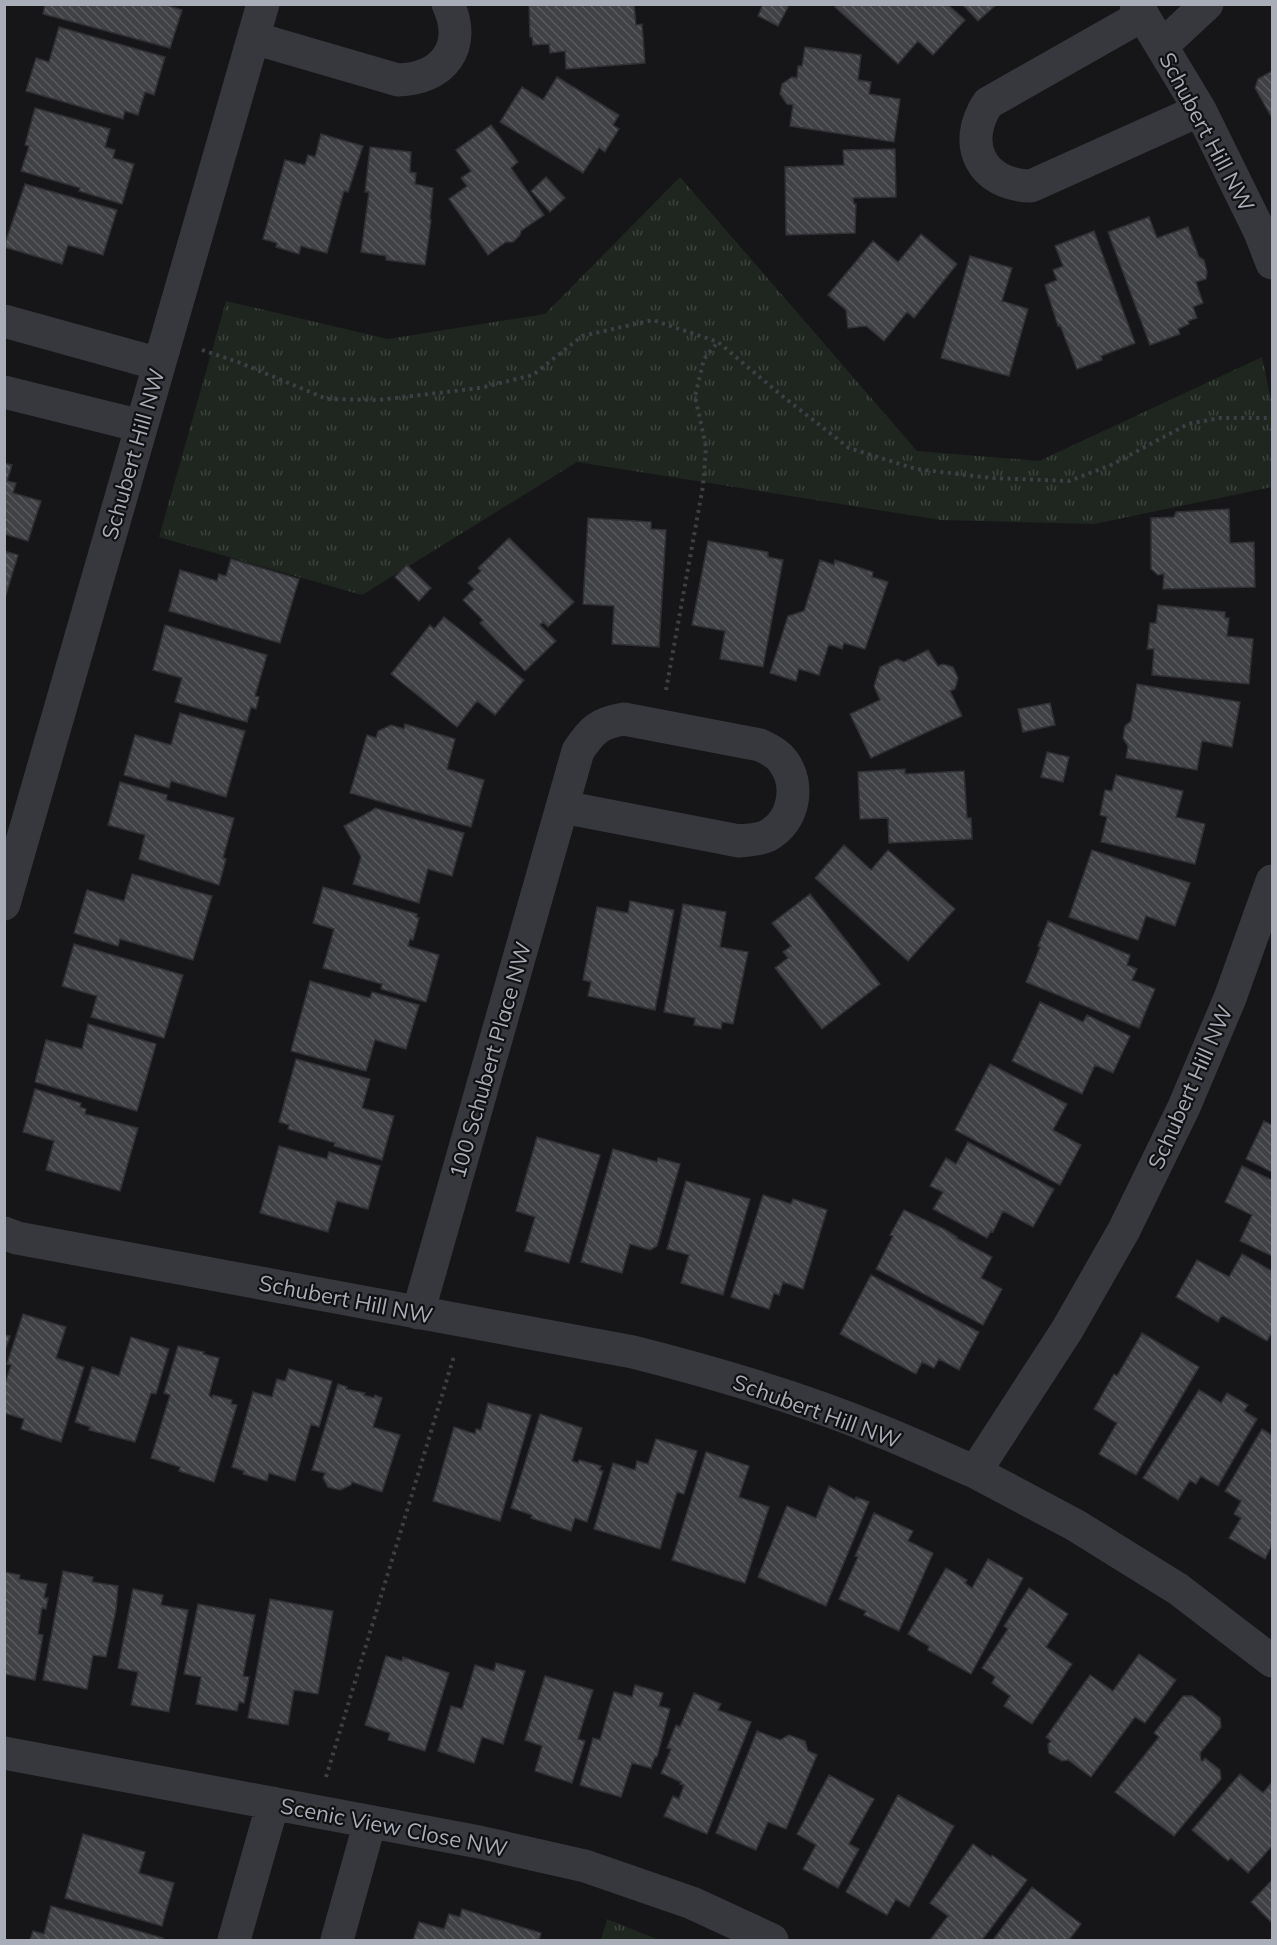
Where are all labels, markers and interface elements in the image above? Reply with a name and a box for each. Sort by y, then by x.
street label: Schubert Hill NW [1153,47,1261,217]
street label: Schubert Hill NW [95,365,171,543]
street label: 100 Schubert Place NW [443,939,537,1181]
street label: Schubert Hill NW [1141,1001,1239,1173]
street label: Schubert Hill NW [257,1268,435,1330]
street label: Schubert Hill NW [729,1368,905,1454]
street label: Scenic View Close NW [278,1791,510,1863]

